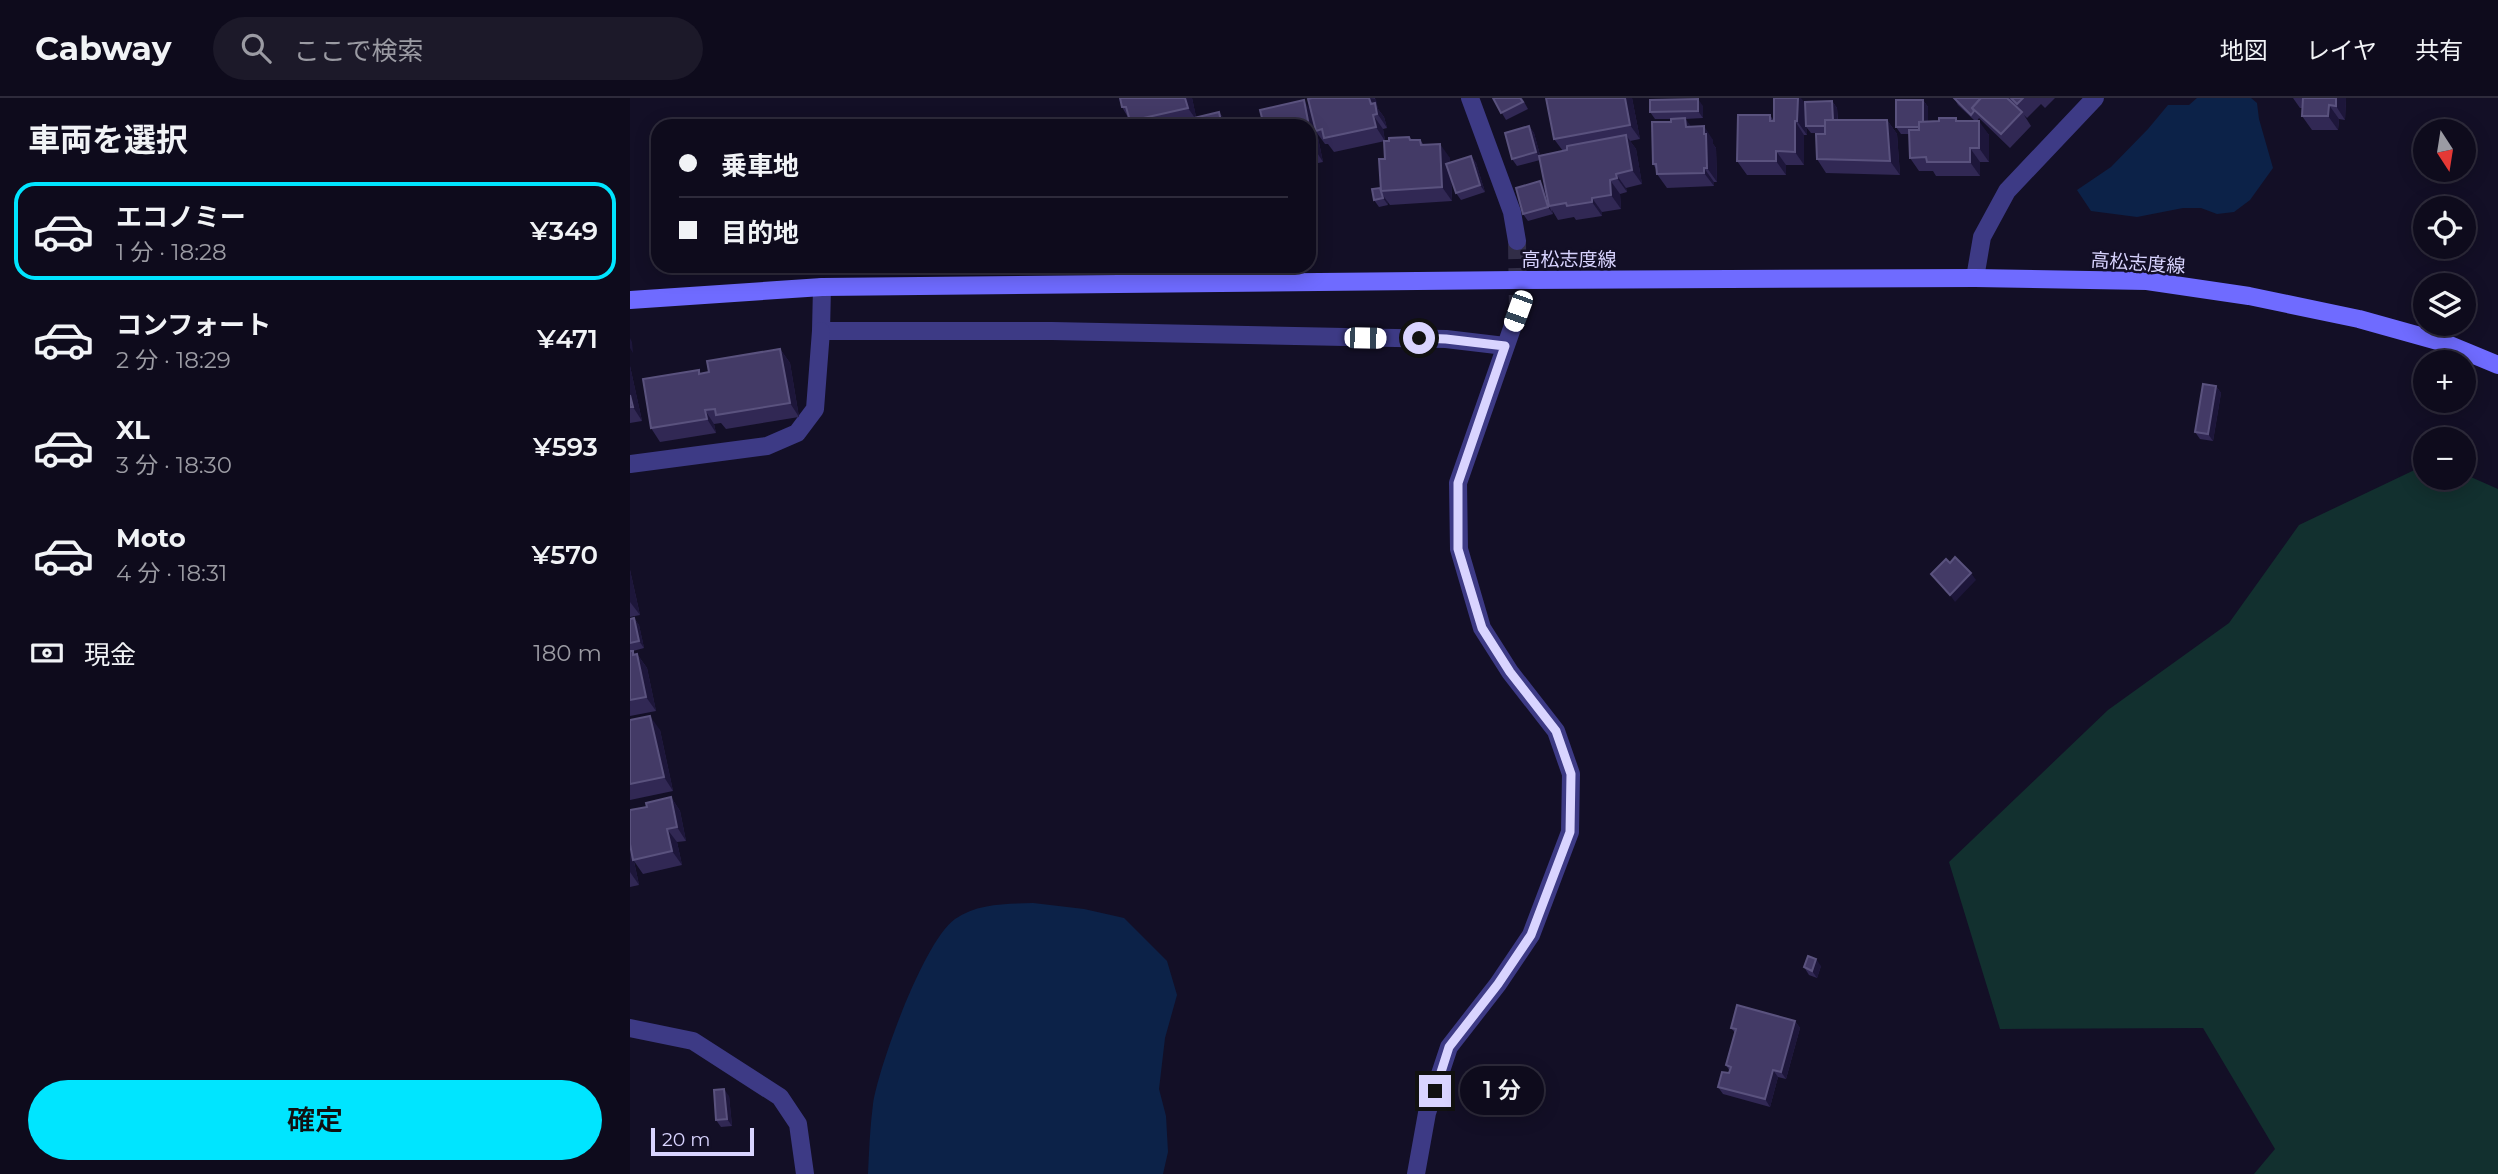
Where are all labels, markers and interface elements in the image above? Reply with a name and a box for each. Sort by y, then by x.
search box [213,17,703,80]
text: Cabway [35,28,171,68]
icon: search [237,29,275,67]
text: ここで検索 [293,35,423,67]
text: 地図 [2220,36,2268,65]
text: レイヤ [2306,36,2377,65]
text: 共有 [2415,36,2463,65]
north arrow [2413,119,2476,182]
map controls [2413,119,2476,490]
text: 車両を選択 [28,120,188,159]
text: 乗車地 [721,150,799,182]
button: locate [2413,196,2476,259]
icon: car [32,200,95,263]
text: エコノミー [116,201,246,233]
text: ¥349 [530,215,598,247]
text: 目的地 [721,217,799,249]
text: 1 分 · 18:28 [116,238,227,266]
street label: 高松志度線 [1521,248,1617,271]
street label: 高松志度線 [2090,248,2186,278]
button: layers [2413,273,2476,336]
car [1501,288,1536,334]
icon: car [32,308,95,371]
text: コンフォート [116,309,271,341]
route start [1403,322,1435,354]
text: ¥471 [537,323,598,355]
car [1344,327,1387,349]
text: 2 分 · 18:29 [116,346,231,374]
button: + [2413,350,2476,413]
text: XL [116,414,150,446]
icon: car [32,416,95,479]
button: − [2413,427,2476,490]
text: ¥593 [533,431,598,463]
text: 3 分 · 18:30 [116,451,232,479]
text: Moto [116,522,186,554]
icon: car [32,524,95,587]
text: ¥570 [532,539,598,571]
text: 4 分 · 18:31 [116,559,227,587]
icon: cash [28,634,66,672]
text: 現金 [84,639,136,671]
text: 180 m [533,639,602,667]
callout: 1 分 [1460,1066,1544,1116]
route end [1419,1075,1451,1107]
text: 1 分 [1483,1076,1521,1104]
button: 確定 [28,1080,602,1160]
scale bar [651,1125,754,1157]
text: 20 m [662,1128,710,1151]

